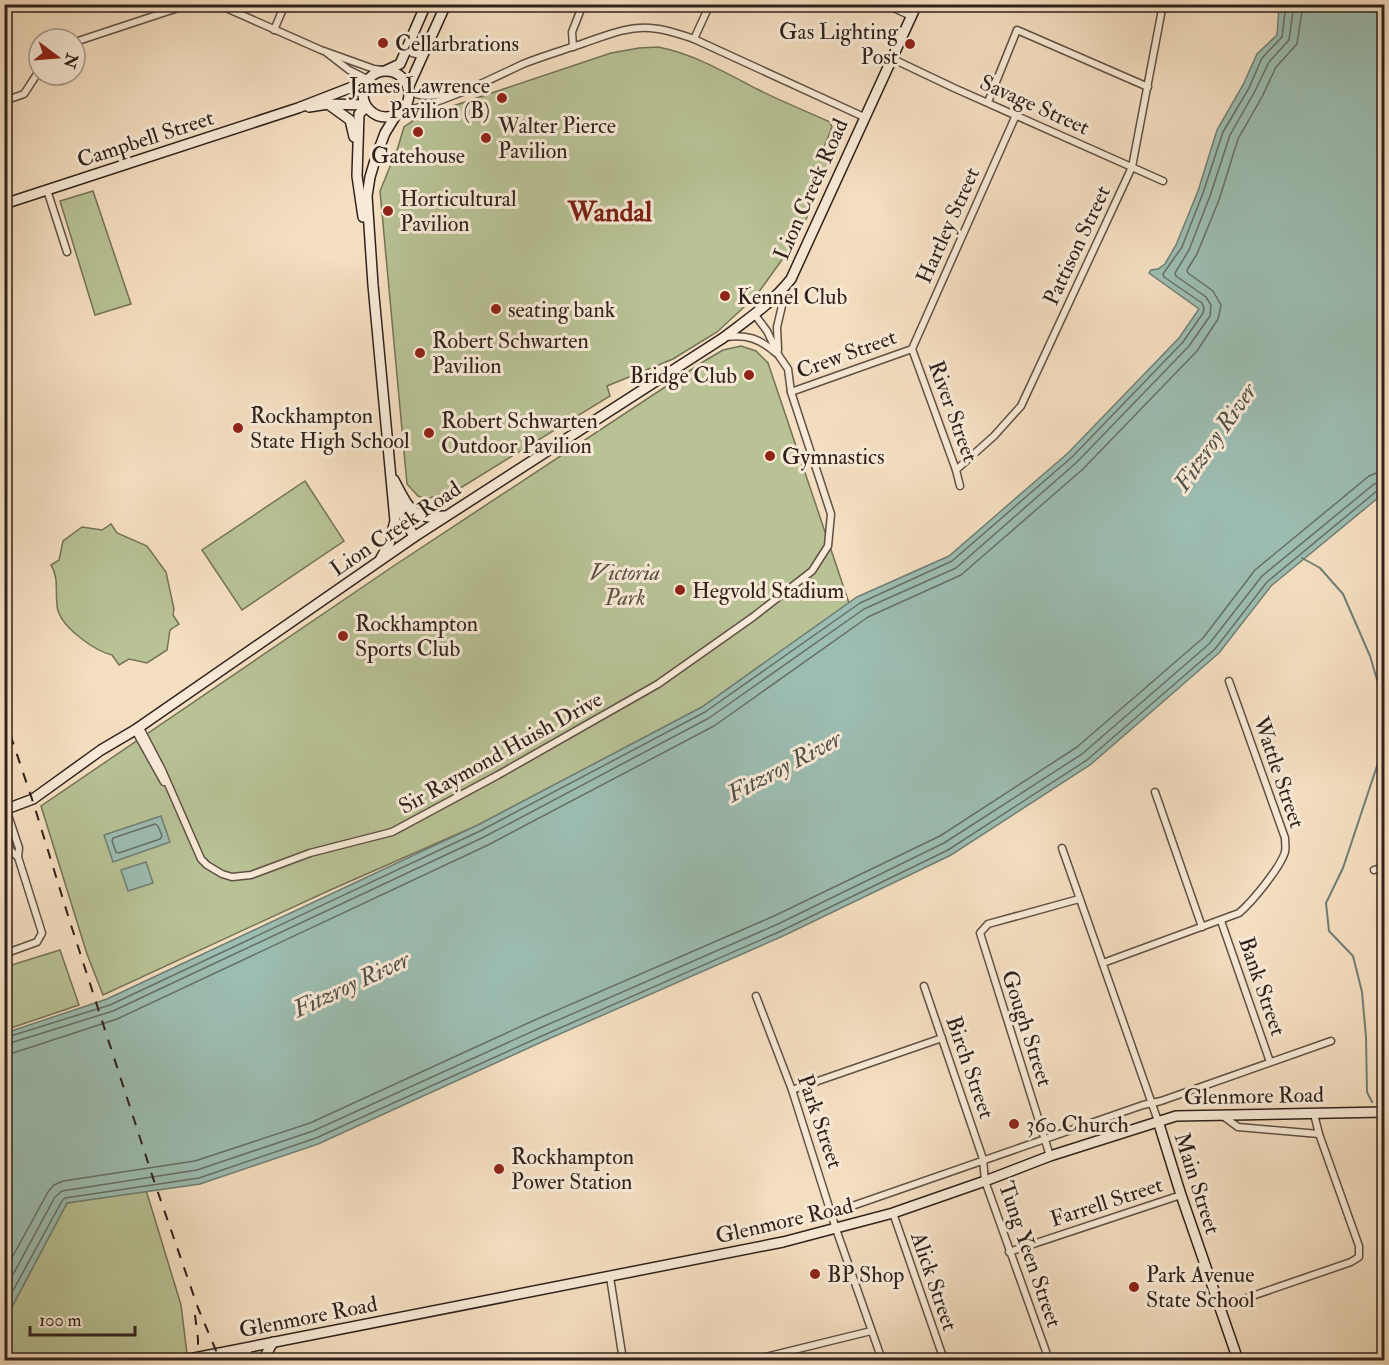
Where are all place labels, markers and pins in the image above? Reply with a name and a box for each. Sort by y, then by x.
place label: Gas Lighting Post [779,18,899,71]
place label: Cellarbrations [395,30,519,58]
marker: Cellarbrations [376,36,390,50]
marker: Gas Lighting Post [903,37,917,51]
place label: James Lawrence Pavilion (B) [348,72,490,125]
marker: James Lawrence Pavilion (B) [495,91,509,105]
place label: Walter Pierce Pavilion [497,112,616,165]
marker: Gatehouse [411,125,425,139]
marker: Walter Pierce Pavilion [479,131,493,145]
place label: Gatehouse [371,142,465,170]
place label: Horticultural Pavilion [400,185,517,238]
marker: Horticultural Pavilion [381,204,395,218]
place label: Kennel Club [737,283,847,311]
marker: Kennel Club [718,289,732,303]
place label: seating bank [508,296,616,324]
marker: seating bank [489,302,503,316]
place label: Robert Schwarten Pavilion [432,327,589,380]
marker: Robert Schwarten Pavilion [413,346,427,360]
place label: Bridge Club [630,362,737,390]
marker: Bridge Club [742,368,756,382]
place label: Rockhampton State High School [250,402,410,455]
place label: Robert Schwarten Outdoor Pavilion [441,407,598,460]
marker: Rockhampton State High School [231,421,245,435]
marker: Robert Schwarten Outdoor Pavilion [422,426,436,440]
place label: Gymnastics [782,443,884,471]
marker: Gymnastics [763,449,777,463]
place label: Hegvold Stadium [692,577,844,605]
marker: Hegvold Stadium [673,583,687,597]
place label: Rockhampton Sports Club [355,610,478,664]
marker: Rockhampton Sports Club [336,629,350,643]
place label: 360 Church [1026,1111,1129,1139]
marker: 360 Church [1007,1117,1021,1131]
place label: Rockhampton Power Station [511,1143,634,1196]
marker: Rockhampton Power Station [492,1162,506,1176]
place label: BP Shop [827,1261,904,1290]
place label: Park Avenue State School [1146,1261,1255,1314]
marker: BP Shop [808,1267,822,1281]
marker: Park Avenue State School [1127,1280,1141,1294]

